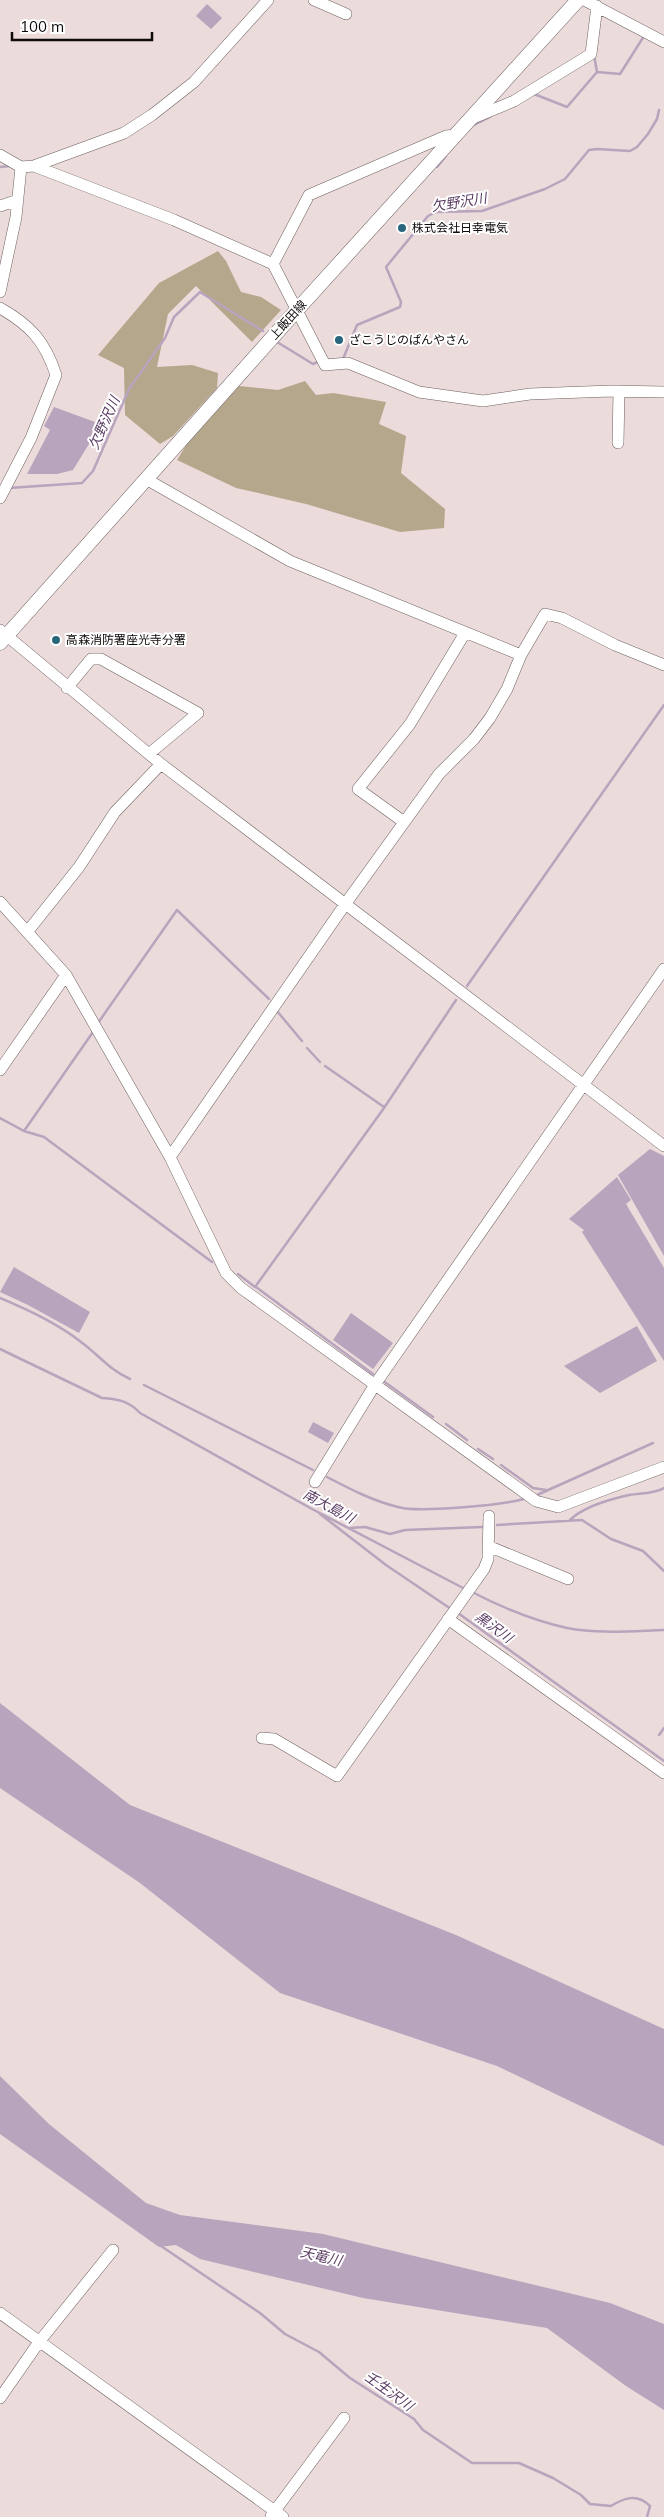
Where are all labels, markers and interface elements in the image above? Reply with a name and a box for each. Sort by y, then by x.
scale bar [12,10,152,42]
text: 100 m [20,17,64,36]
water label: 欠野沢川 [430,188,490,215]
place label: 株式会社日幸電気 [412,220,508,235]
marker: 株式会社日幸電気 [396,222,408,234]
street label: 上飯田線 [266,297,309,343]
place label: ざこうじのぱんやさん [349,332,469,347]
marker: ざこうじのぱんやさん [333,334,345,346]
water label: 欠野沢川 [84,392,124,452]
place label: 高森消防署座光寺分署 [66,632,186,647]
marker: 高森消防署座光寺分署 [50,634,62,646]
water label: 南大島川 [300,1485,360,1528]
water label: 黒沢川 [472,1607,518,1648]
water label: 天竜川 [299,2243,345,2270]
water label: 壬生沢川 [361,2367,419,2416]

